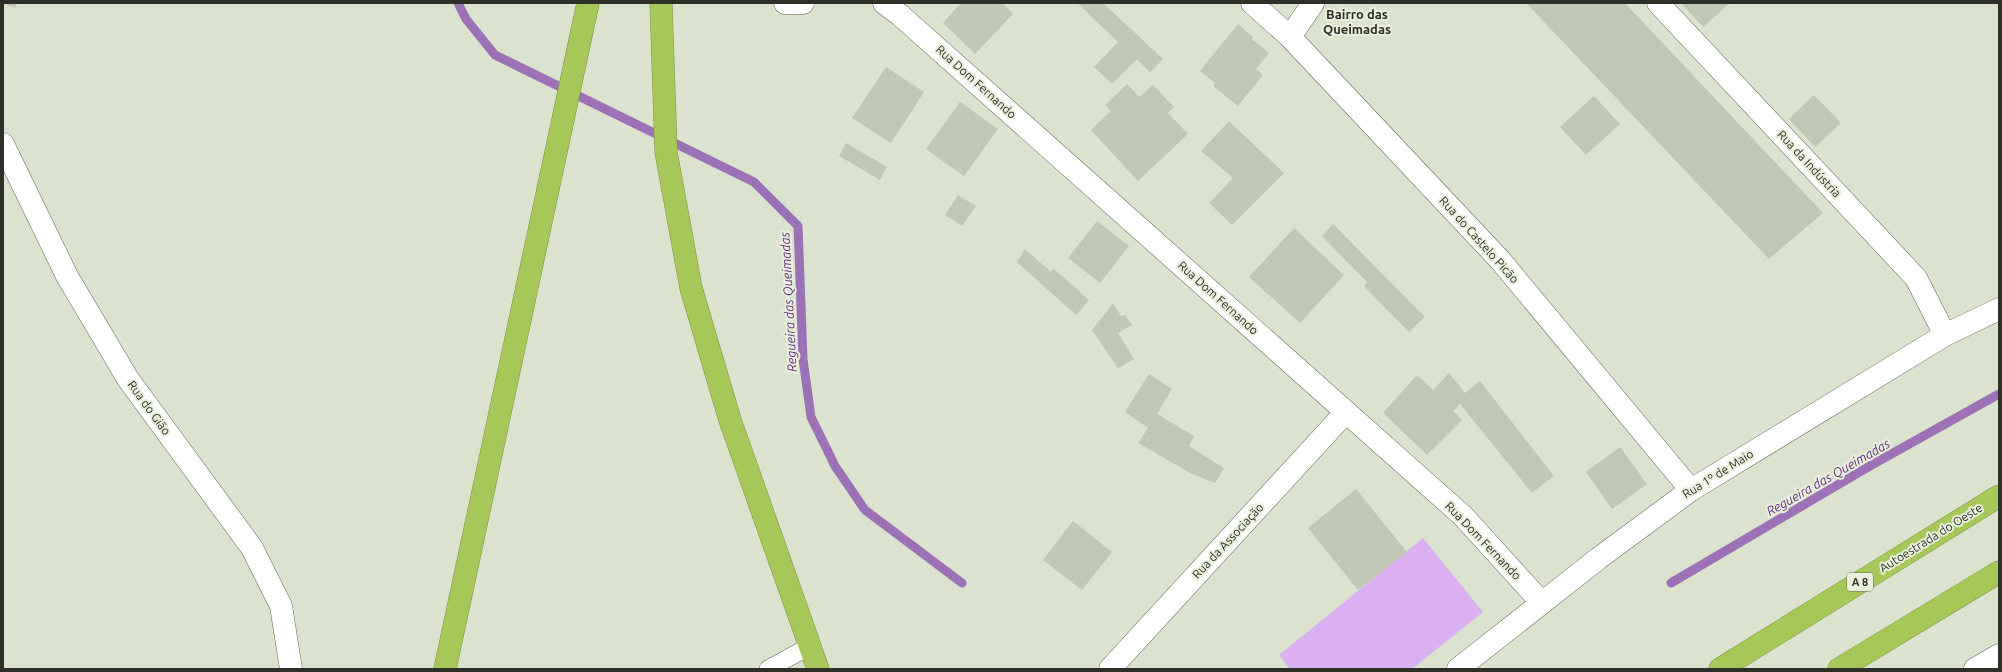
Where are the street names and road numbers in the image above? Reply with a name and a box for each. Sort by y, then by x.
street label: Rua Dom Fernando [934,42,1019,121]
street label: Rua da Indústria [1775,128,1844,200]
street label: Rua do Castelo Picão [1437,194,1522,286]
street label: Rua Dom Fernando [1176,258,1261,337]
street label: Rua do Gião [125,378,173,437]
street label: Rua 1º de Maio [1680,447,1756,501]
street label: Rua Dom Fernando [1443,499,1524,582]
street label: Rua da Associação [1189,500,1266,581]
street label: Autoestrada do Oeste [1877,501,1985,575]
road number: A 8 [1847,573,1873,591]

